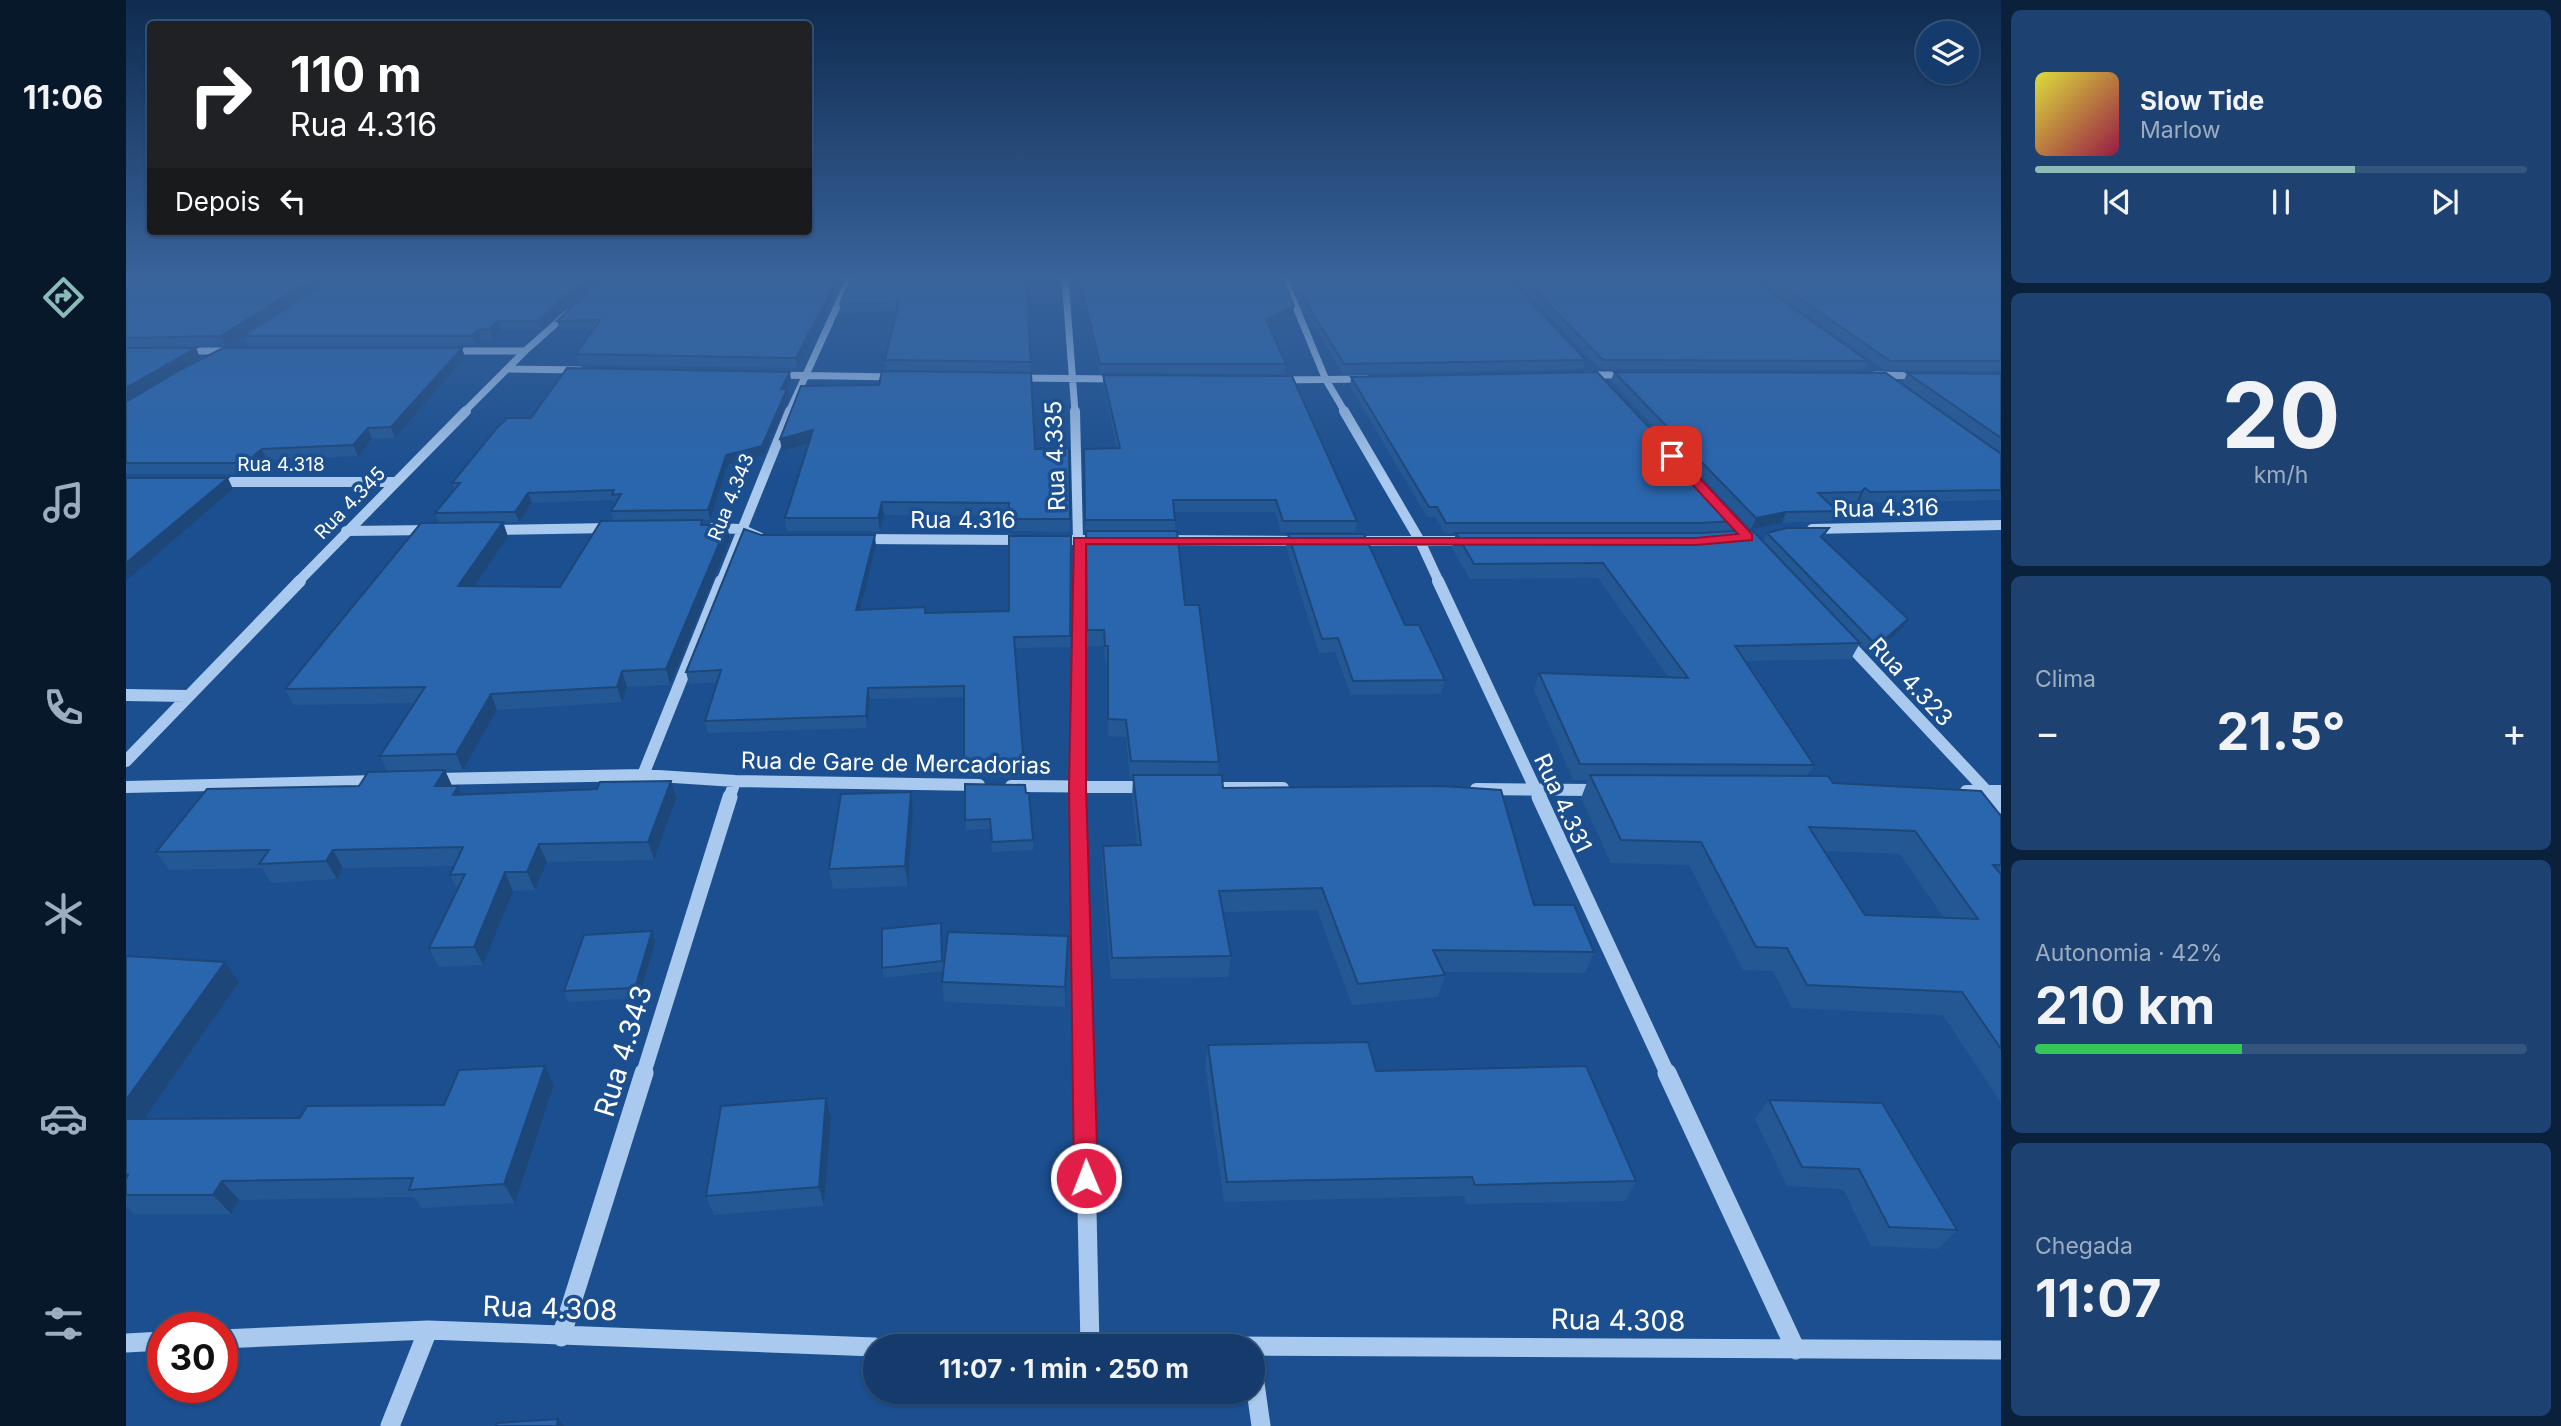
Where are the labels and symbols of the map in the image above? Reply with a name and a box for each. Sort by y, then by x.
street label: Rua 4.335 [1039,400,1071,512]
pin [1642,426,1702,486]
street label: Rua 4.343 [703,450,759,544]
street label: Rua 4.318 [237,453,325,476]
street label: Rua 4.345 [310,462,390,544]
street label: Rua 4.316 [1833,493,1939,523]
street label: Rua 4.316 [910,506,1016,534]
street label: Rua 4.323 [1863,632,1959,732]
street label: Rua de Gare de Mercadorias [741,746,1051,780]
street label: Rua 4.331 [1528,749,1598,857]
street label: Rua 4.343 [587,981,659,1121]
position arrow [1049,1141,1123,1215]
street label: Rua 4.308 [482,1289,618,1327]
street label: Rua 4.308 [1550,1302,1686,1338]
speed limit sign: 30 [147,1312,238,1403]

